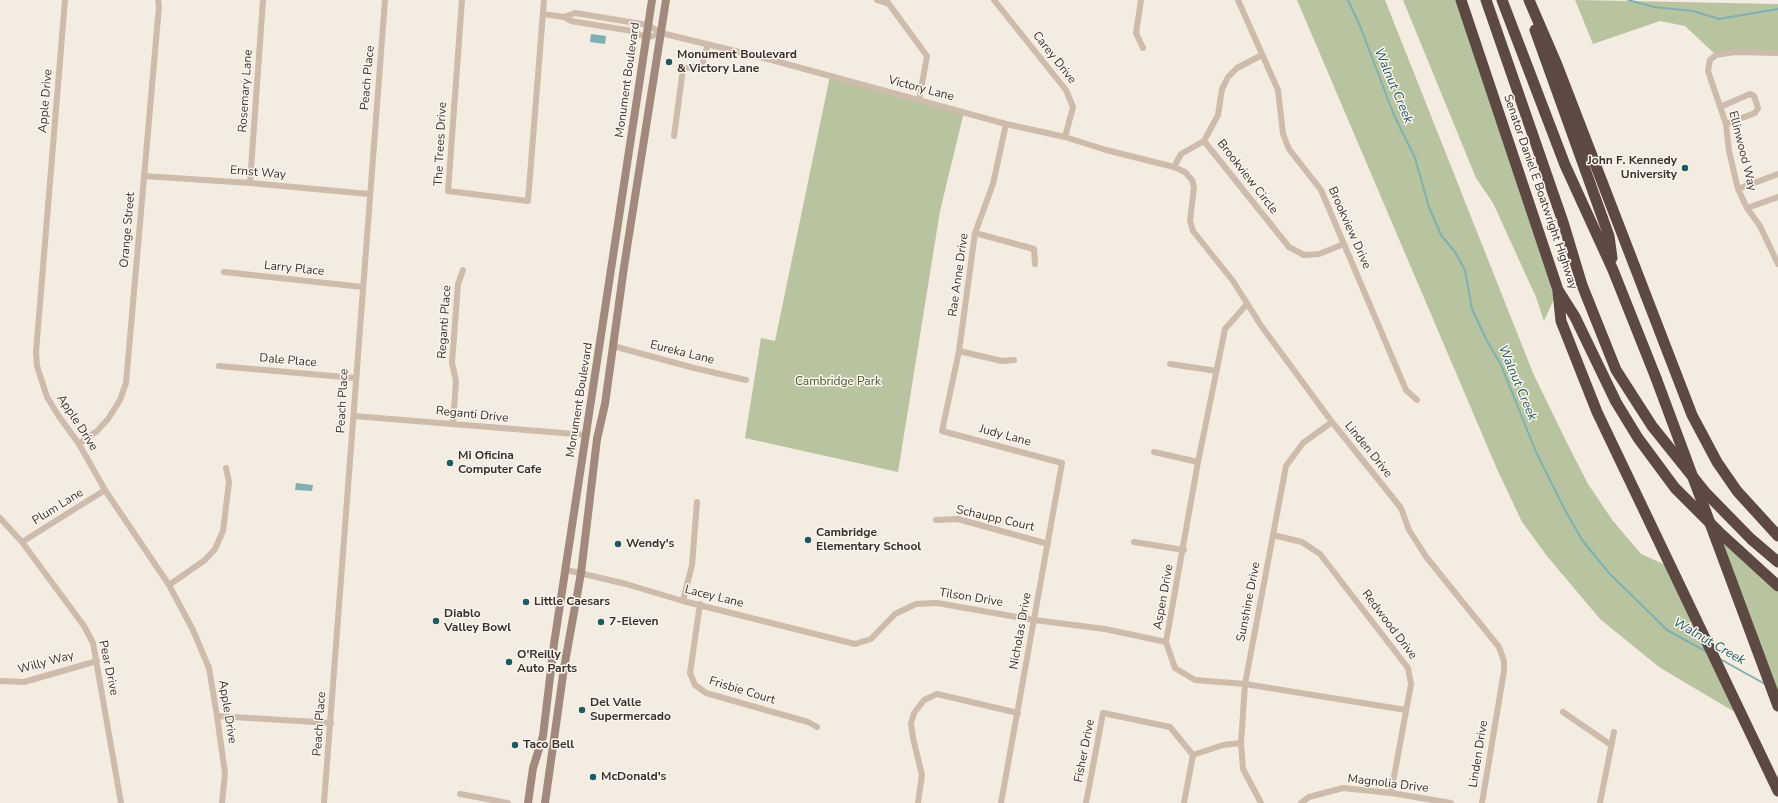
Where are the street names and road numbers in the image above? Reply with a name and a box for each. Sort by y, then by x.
street label: Monument Boulevard [613,21,643,139]
street label: Carey Drive [1029,29,1079,87]
street label: Peach Place [358,45,378,111]
street label: Rosemary Lane [236,49,256,133]
street label: Apple Drive [36,68,56,134]
street label: Victory Lane [887,73,955,105]
street label: Senator Daniel E Boatwright Highway [1500,93,1580,291]
street label: The Trees Drive [432,102,450,186]
street label: Ellinwood Way [1725,109,1759,193]
street label: Brookview Circle [1213,137,1281,217]
street label: Ernst Way [229,163,287,183]
street label: Brookview Drive [1324,185,1374,271]
street label: Orange Street [118,192,138,268]
street label: Rae Anne Drive [946,232,972,318]
street label: Larry Place [263,259,325,279]
street label: Reganti Place [435,285,455,359]
street label: Eureka Lane [648,338,716,368]
street label: Monument Boulevard [564,341,596,459]
street label: Dale Place [259,351,317,371]
street label: Peach Place [334,368,352,434]
street label: Apple Drive [53,392,101,454]
street label: Reganti Drive [435,404,509,426]
street label: Linden Drive [1341,419,1395,481]
street label: Judy Lane [978,422,1032,450]
street label: Plum Lane [30,486,86,528]
street label: Schaupp Court [955,503,1035,535]
street label: Sunshine Drive [1234,561,1264,643]
street label: Aspen Drive [1151,563,1177,631]
street label: Lacey Lane [683,583,745,611]
street label: Tilson Drive [938,586,1004,610]
street label: Redwood Drive [1358,587,1420,663]
street label: Nicholas Drive [1007,591,1035,671]
street label: Pear Drive [95,639,121,697]
street label: Willy Way [17,649,75,677]
street label: Frisbie Court [707,674,777,708]
street label: Apple Drive [215,679,239,745]
street label: Peach Place [311,691,329,757]
street label: Fisher Drive [1072,718,1098,784]
street label: Linden Drive [1467,719,1491,789]
street label: Magnolia Drive [1347,772,1429,796]

